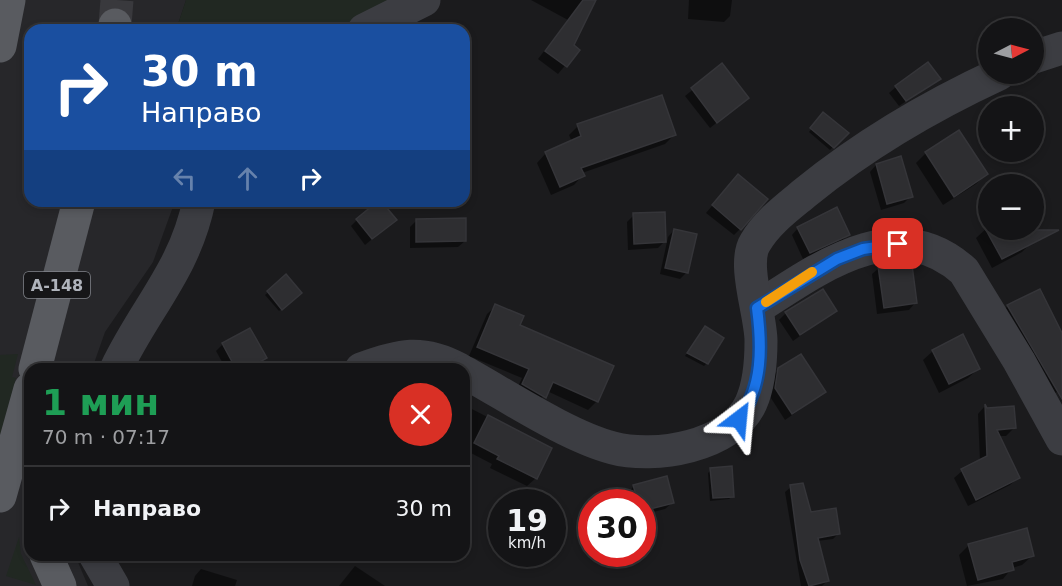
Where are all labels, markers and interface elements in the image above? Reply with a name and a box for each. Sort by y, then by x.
north arrow [978,18,1044,84]
map controls [978,18,1044,240]
text: 30 m [141,47,258,96]
icon: right [42,48,120,126]
button: + [978,96,1044,162]
text: Направо [141,97,262,128]
icon: left [168,162,201,195]
icon: ahead [231,162,264,195]
icon: right [294,162,327,195]
button: − [978,174,1044,240]
pin [872,218,923,269]
icon: arrive [881,227,914,260]
road number: А-148 [24,272,90,298]
text: 1 мин [42,382,159,423]
button: close [389,383,452,446]
position arrow [707,387,771,451]
text: 70 m · 07:17 [42,425,170,449]
speed limit sign: 30 [578,489,656,567]
icon: right [42,492,75,525]
text: Направо [93,496,201,521]
text: 30 m [396,496,452,521]
text: 19 [506,503,548,538]
text: km/h [508,534,546,552]

